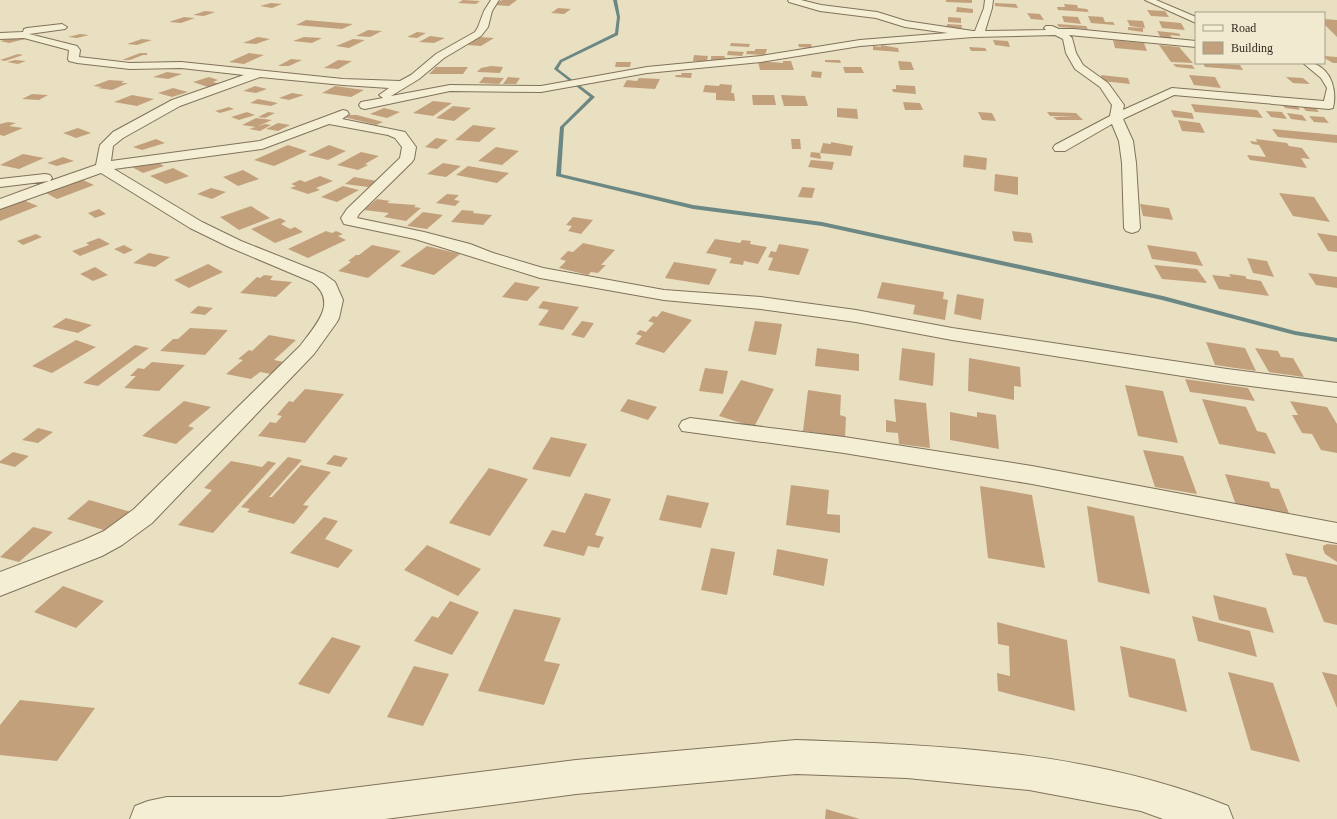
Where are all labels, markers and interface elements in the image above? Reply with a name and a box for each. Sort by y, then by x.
legend [1195,12,1325,64]
text: Road [1231,21,1256,35]
text: Building [1231,41,1273,55]

